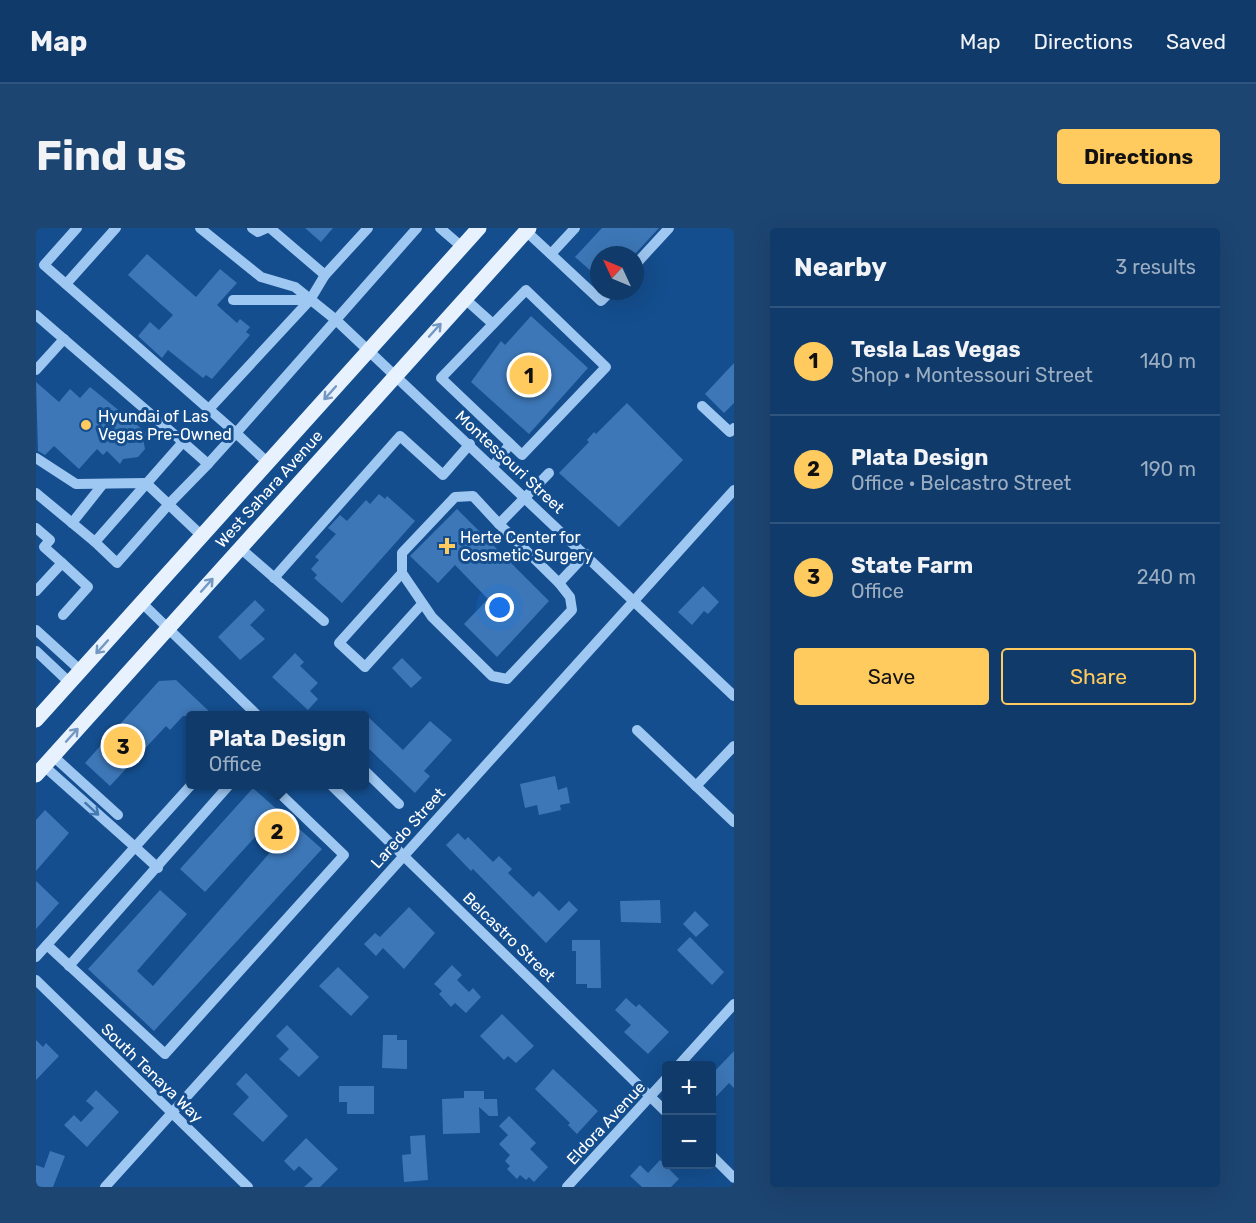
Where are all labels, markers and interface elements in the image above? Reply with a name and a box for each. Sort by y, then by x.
text: Map [30,25,87,58]
text: Map [960,29,1001,54]
text: Directions [1034,29,1133,54]
text: Saved [1166,29,1226,54]
button: Directions [1057,129,1220,184]
text: Find us [36,131,187,181]
north arrow [590,246,644,300]
text: Nearby [794,252,887,283]
text: 3 results [1115,255,1196,279]
one-way arrow [428,323,442,338]
text: Tesla Las Vegas [851,336,1021,363]
text: 1 [809,349,818,373]
text: 140 m [1140,349,1196,373]
pin: 1 [510,352,548,398]
text: Shop · Montessouri Street [851,363,1093,387]
one-way arrow [323,386,337,401]
place label: Hyundai of Las Vegas Pre-Owned [98,407,232,444]
street label: Montessouri Street [452,407,568,517]
marker: Hyundai of Las Vegas Pre-Owned [79,418,93,432]
street label: West Sahara Avenue [211,426,327,552]
text: Plata Design [851,444,988,471]
text: 2 [807,457,820,481]
text: 190 m [1140,457,1196,481]
text: Office · Belcastro Street [851,471,1071,495]
place label: Herte Center for Cosmetic Surgery [460,528,593,565]
marker: Herte Center for Cosmetic Surgery [438,537,456,555]
text: State Farm [851,552,973,579]
text: 3 [807,565,820,589]
text: 240 m [1137,565,1196,589]
one-way arrow [200,577,214,592]
text: Office [851,579,904,603]
your location [485,593,514,622]
one-way arrow [95,639,109,654]
button: Save [794,648,989,705]
button: Share [1001,648,1196,705]
popup [186,711,369,789]
pin: 3 [104,724,142,768]
text: Plata Design [209,725,346,752]
one-way arrow [65,728,79,743]
text: Office [209,752,262,776]
street label: Laredo Street [367,784,449,872]
one-way arrow [84,802,99,816]
pin: 2 [258,808,296,854]
street label: Belcastro Street [459,888,559,986]
street label: South Tenaya Way [97,1020,207,1127]
map controls [662,1061,716,1169]
button: + [662,1061,716,1115]
street label: Eldora Avenue [563,1078,649,1168]
button: − [662,1115,716,1169]

